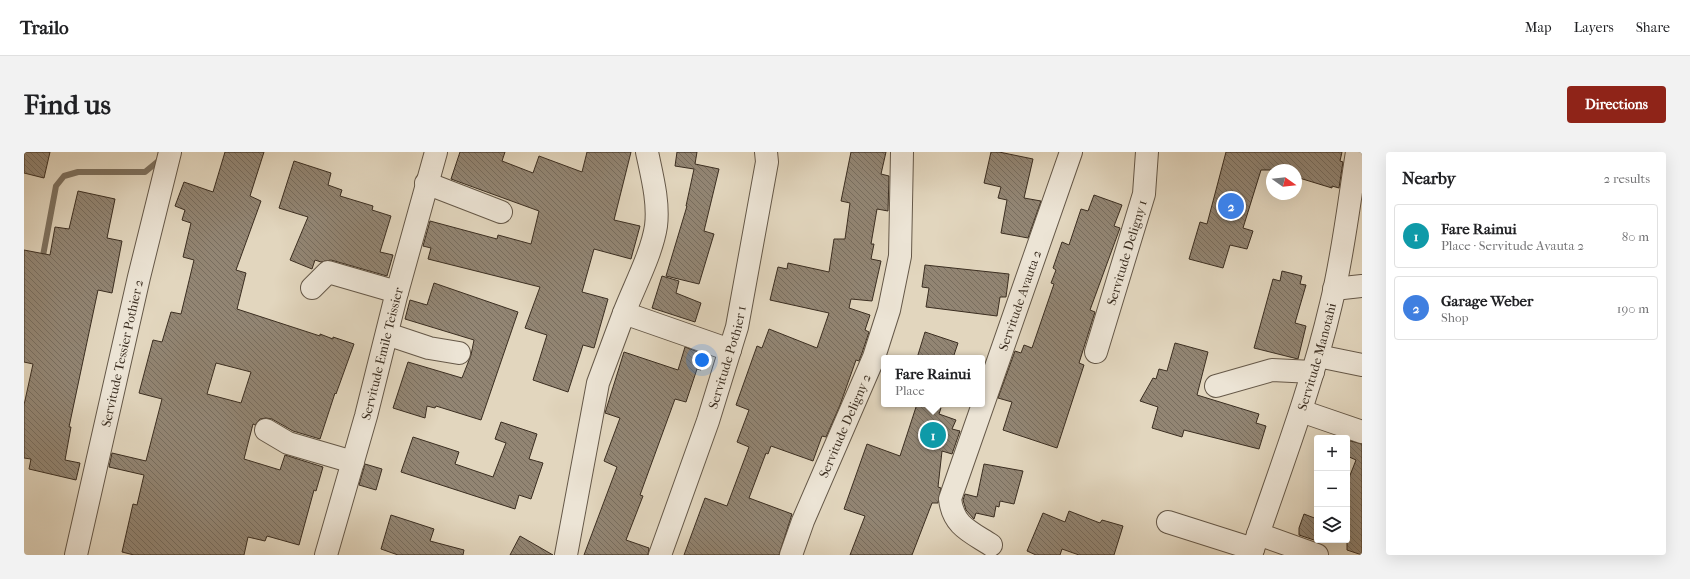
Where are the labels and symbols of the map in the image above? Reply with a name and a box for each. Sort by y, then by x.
north arrow [1266,164,1302,200]
pin: 2 [1218,191,1244,221]
street label: Servitude Deligny 1 [1103,198,1149,307]
street label: Servitude Avauta 2 [995,248,1044,352]
street label: Servitude Tessier Pothier 2 [98,278,146,428]
street label: Servitude Emile Teissier [358,285,406,422]
street label: Servitude Manotahi [1294,301,1339,412]
street label: Servitude Pothier 1 [705,304,748,410]
your location [692,350,712,370]
street label: Servitude Deligny 2 [815,371,873,480]
pin: 1 [920,420,946,450]

